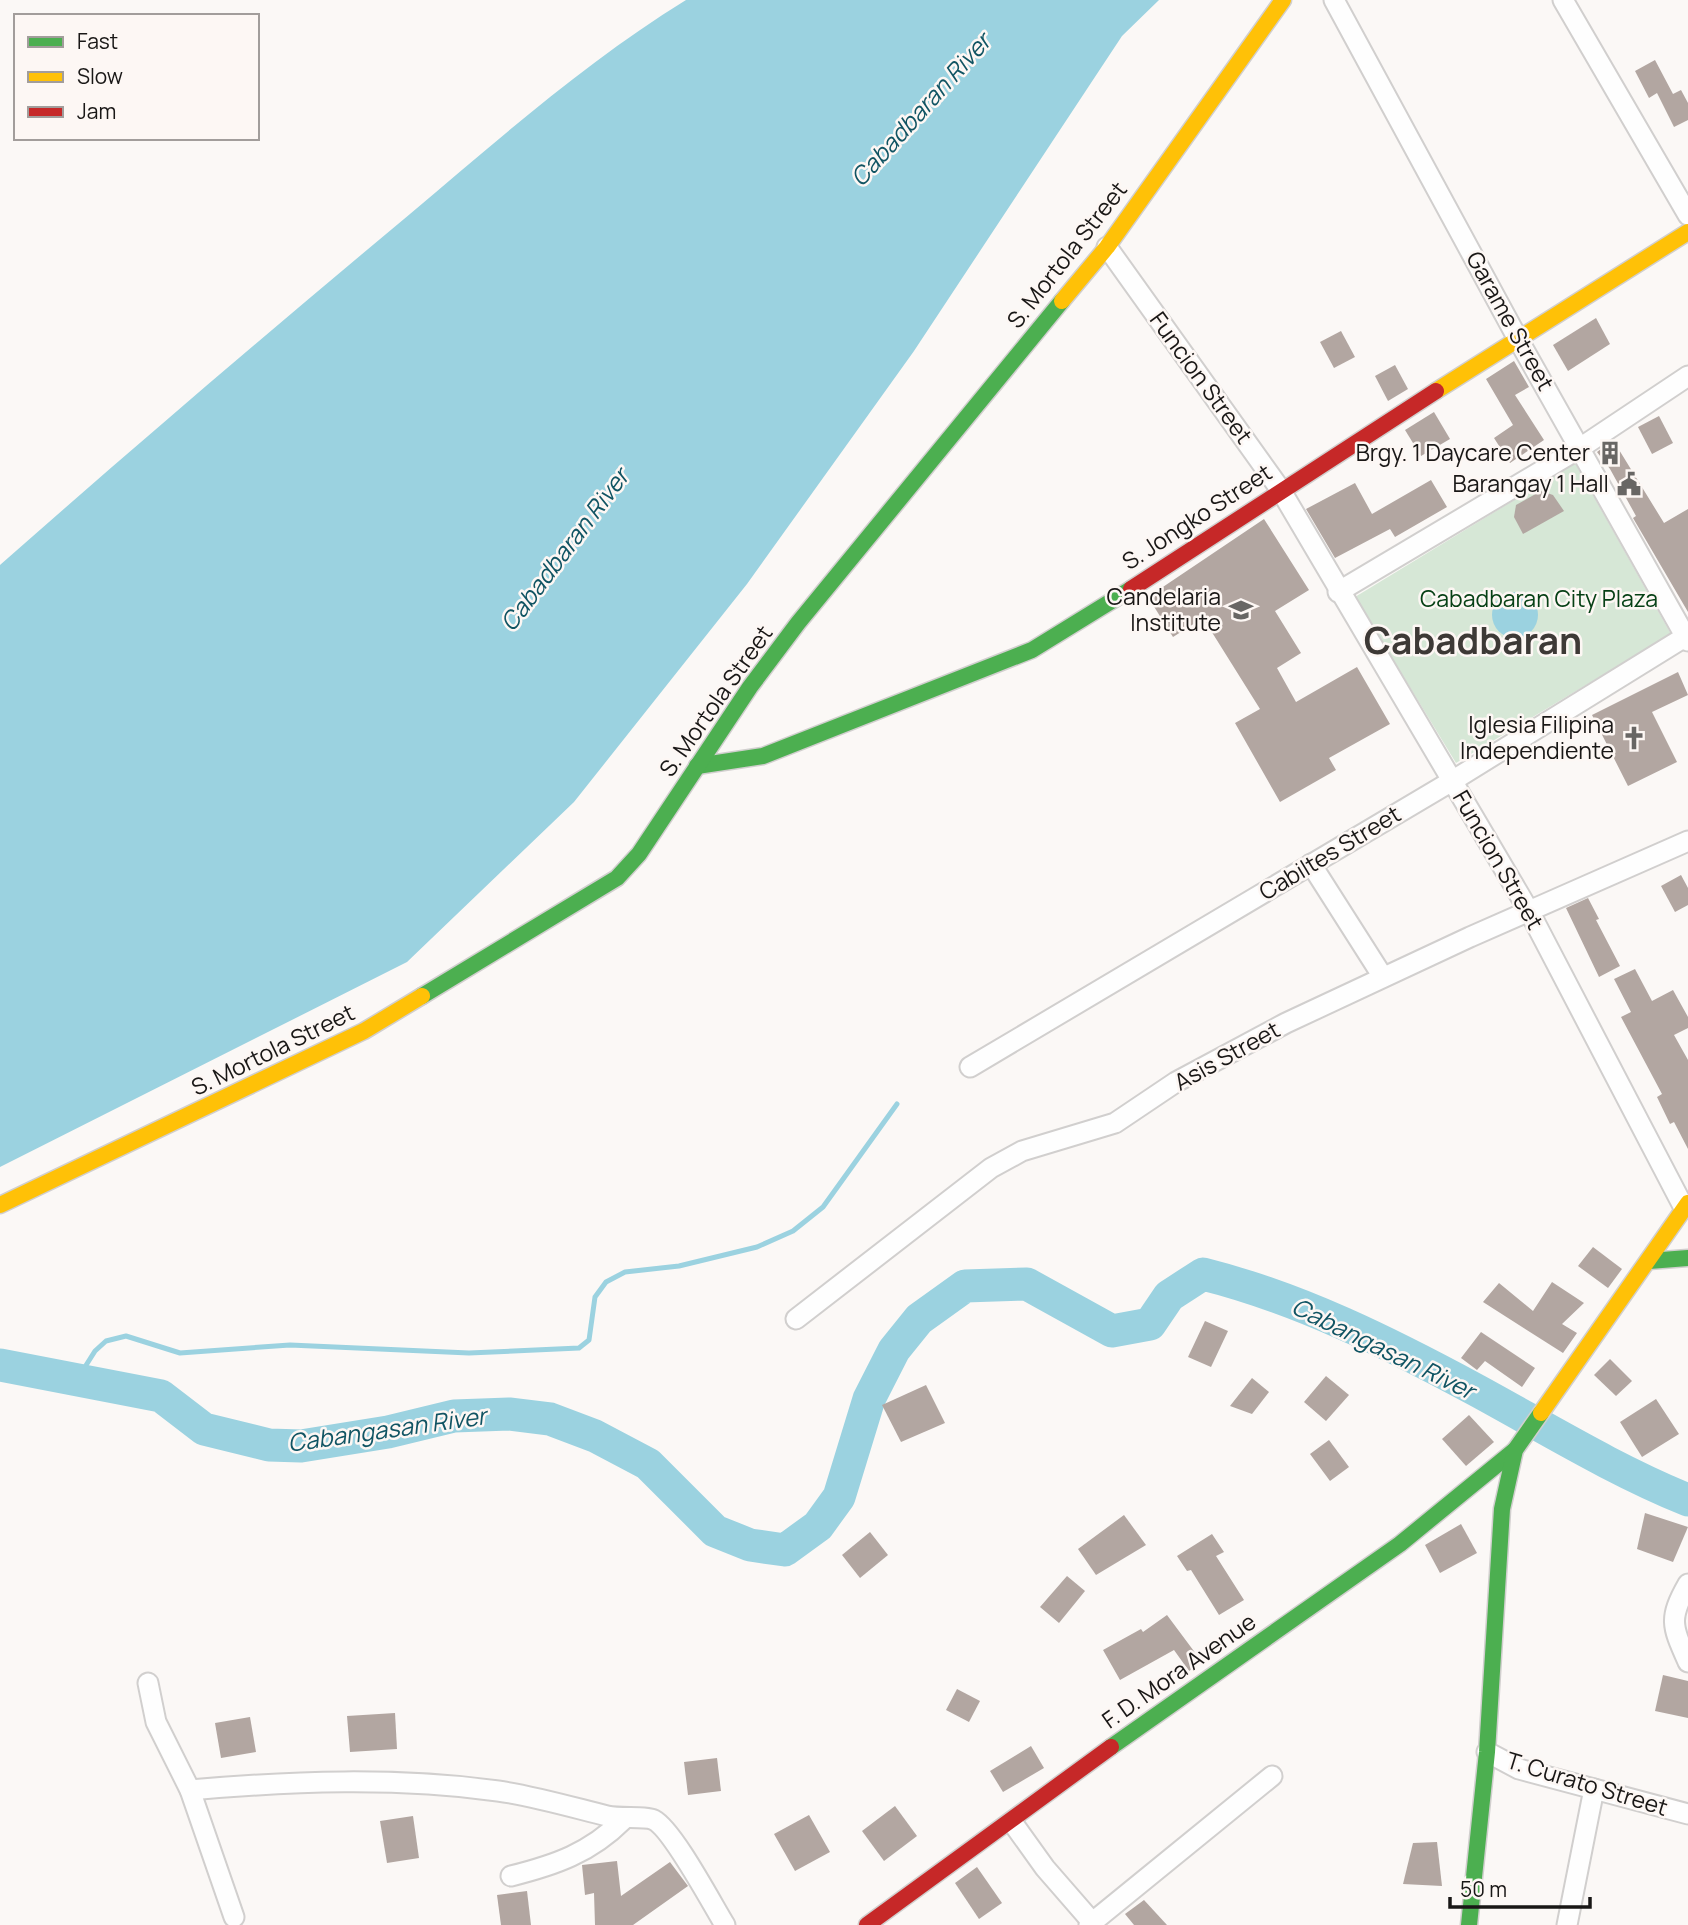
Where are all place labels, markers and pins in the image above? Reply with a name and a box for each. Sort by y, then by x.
place label: Brgy. 1 Daycare Center [1356,436,1590,468]
building icon: Brgy. 1 Daycare Center [1596,439,1624,467]
place label: Barangay 1 Hall [1453,467,1609,499]
public building icon: Barangay 1 Hall [1615,470,1643,498]
place label: Candelaria Institute [1107,580,1221,638]
school or university icon: Candelaria Institute [1227,596,1255,624]
place label: Iglesia Filipina Independiente [1460,708,1614,766]
church icon: Iglesia Filipina Independiente [1620,724,1648,752]

